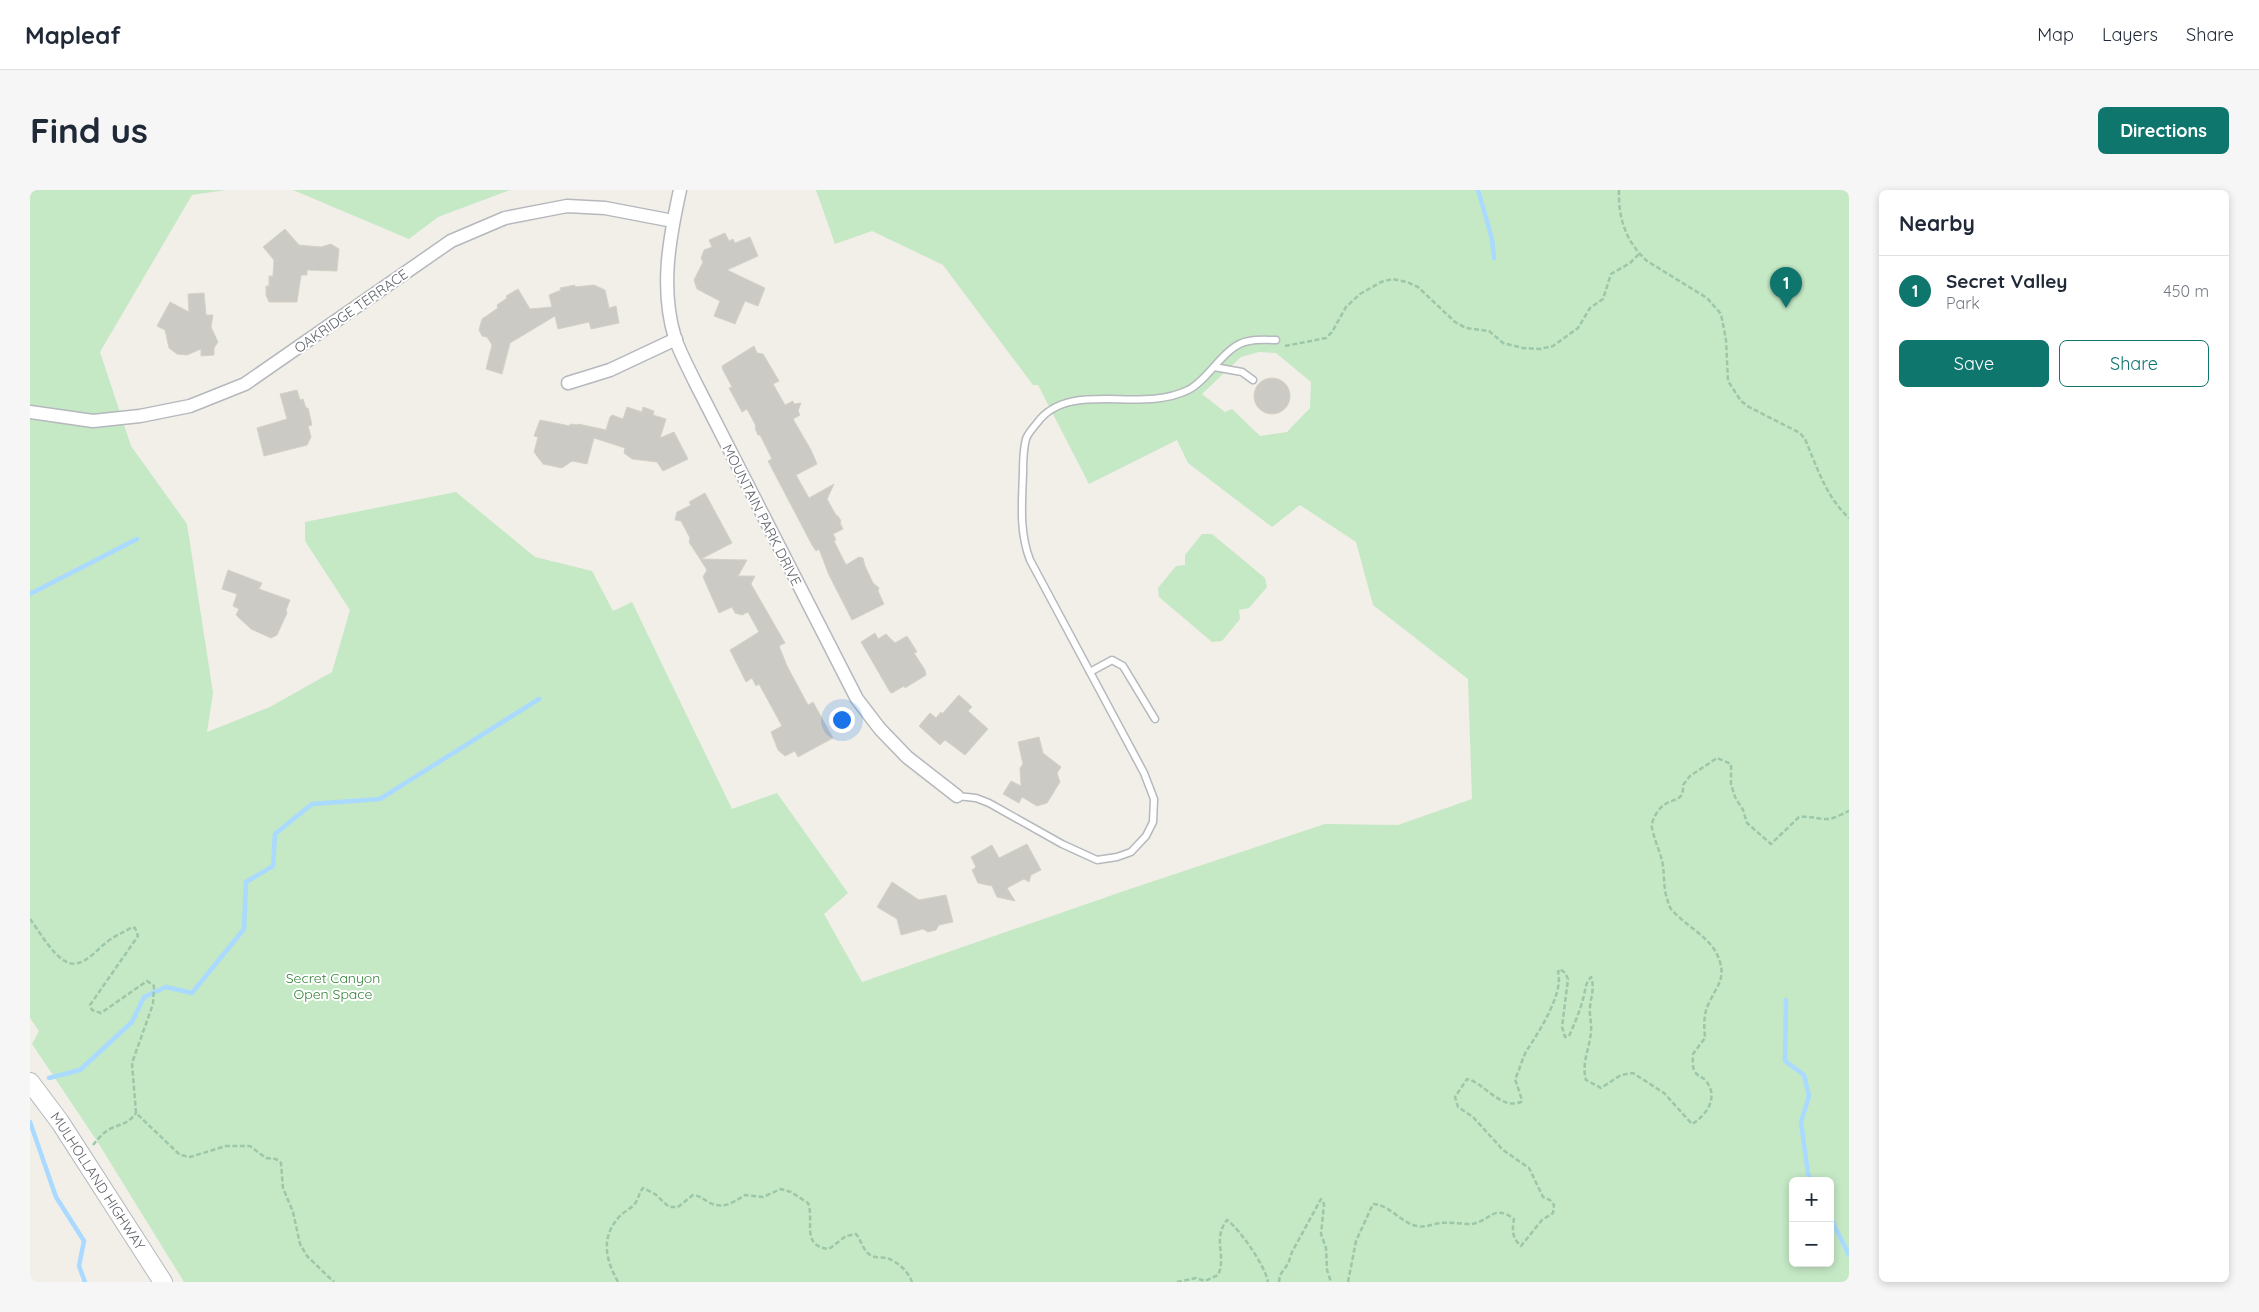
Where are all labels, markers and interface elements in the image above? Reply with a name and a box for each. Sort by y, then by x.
text: Mapleaf [25,20,121,50]
text: Map [2037,23,2074,46]
text: Layers [2102,23,2158,46]
text: Share [2186,23,2234,46]
button: Directions [2098,107,2229,154]
text: Find us [30,108,148,152]
text: Nearby [1899,210,1975,236]
street label: OAKRIDGE TERRACE [291,265,411,357]
pin: 1 [1770,267,1802,308]
text: Secret Valley [1946,269,2067,293]
text: 1 [1912,281,1918,301]
text: 450 m [2163,281,2209,301]
text: Park [1946,293,1980,313]
button: Save [1899,340,2049,387]
button: Share [2059,340,2209,387]
street label: MOUNTAIN PARK DRIVE [718,441,806,589]
your location [829,707,855,733]
park label: Secret Canyon Open Space [286,969,380,1003]
street label: MULHOLLAND HIGHWAY [47,1108,149,1254]
map controls [1789,1177,1834,1267]
button: + [1789,1177,1834,1222]
button: − [1789,1222,1834,1267]

